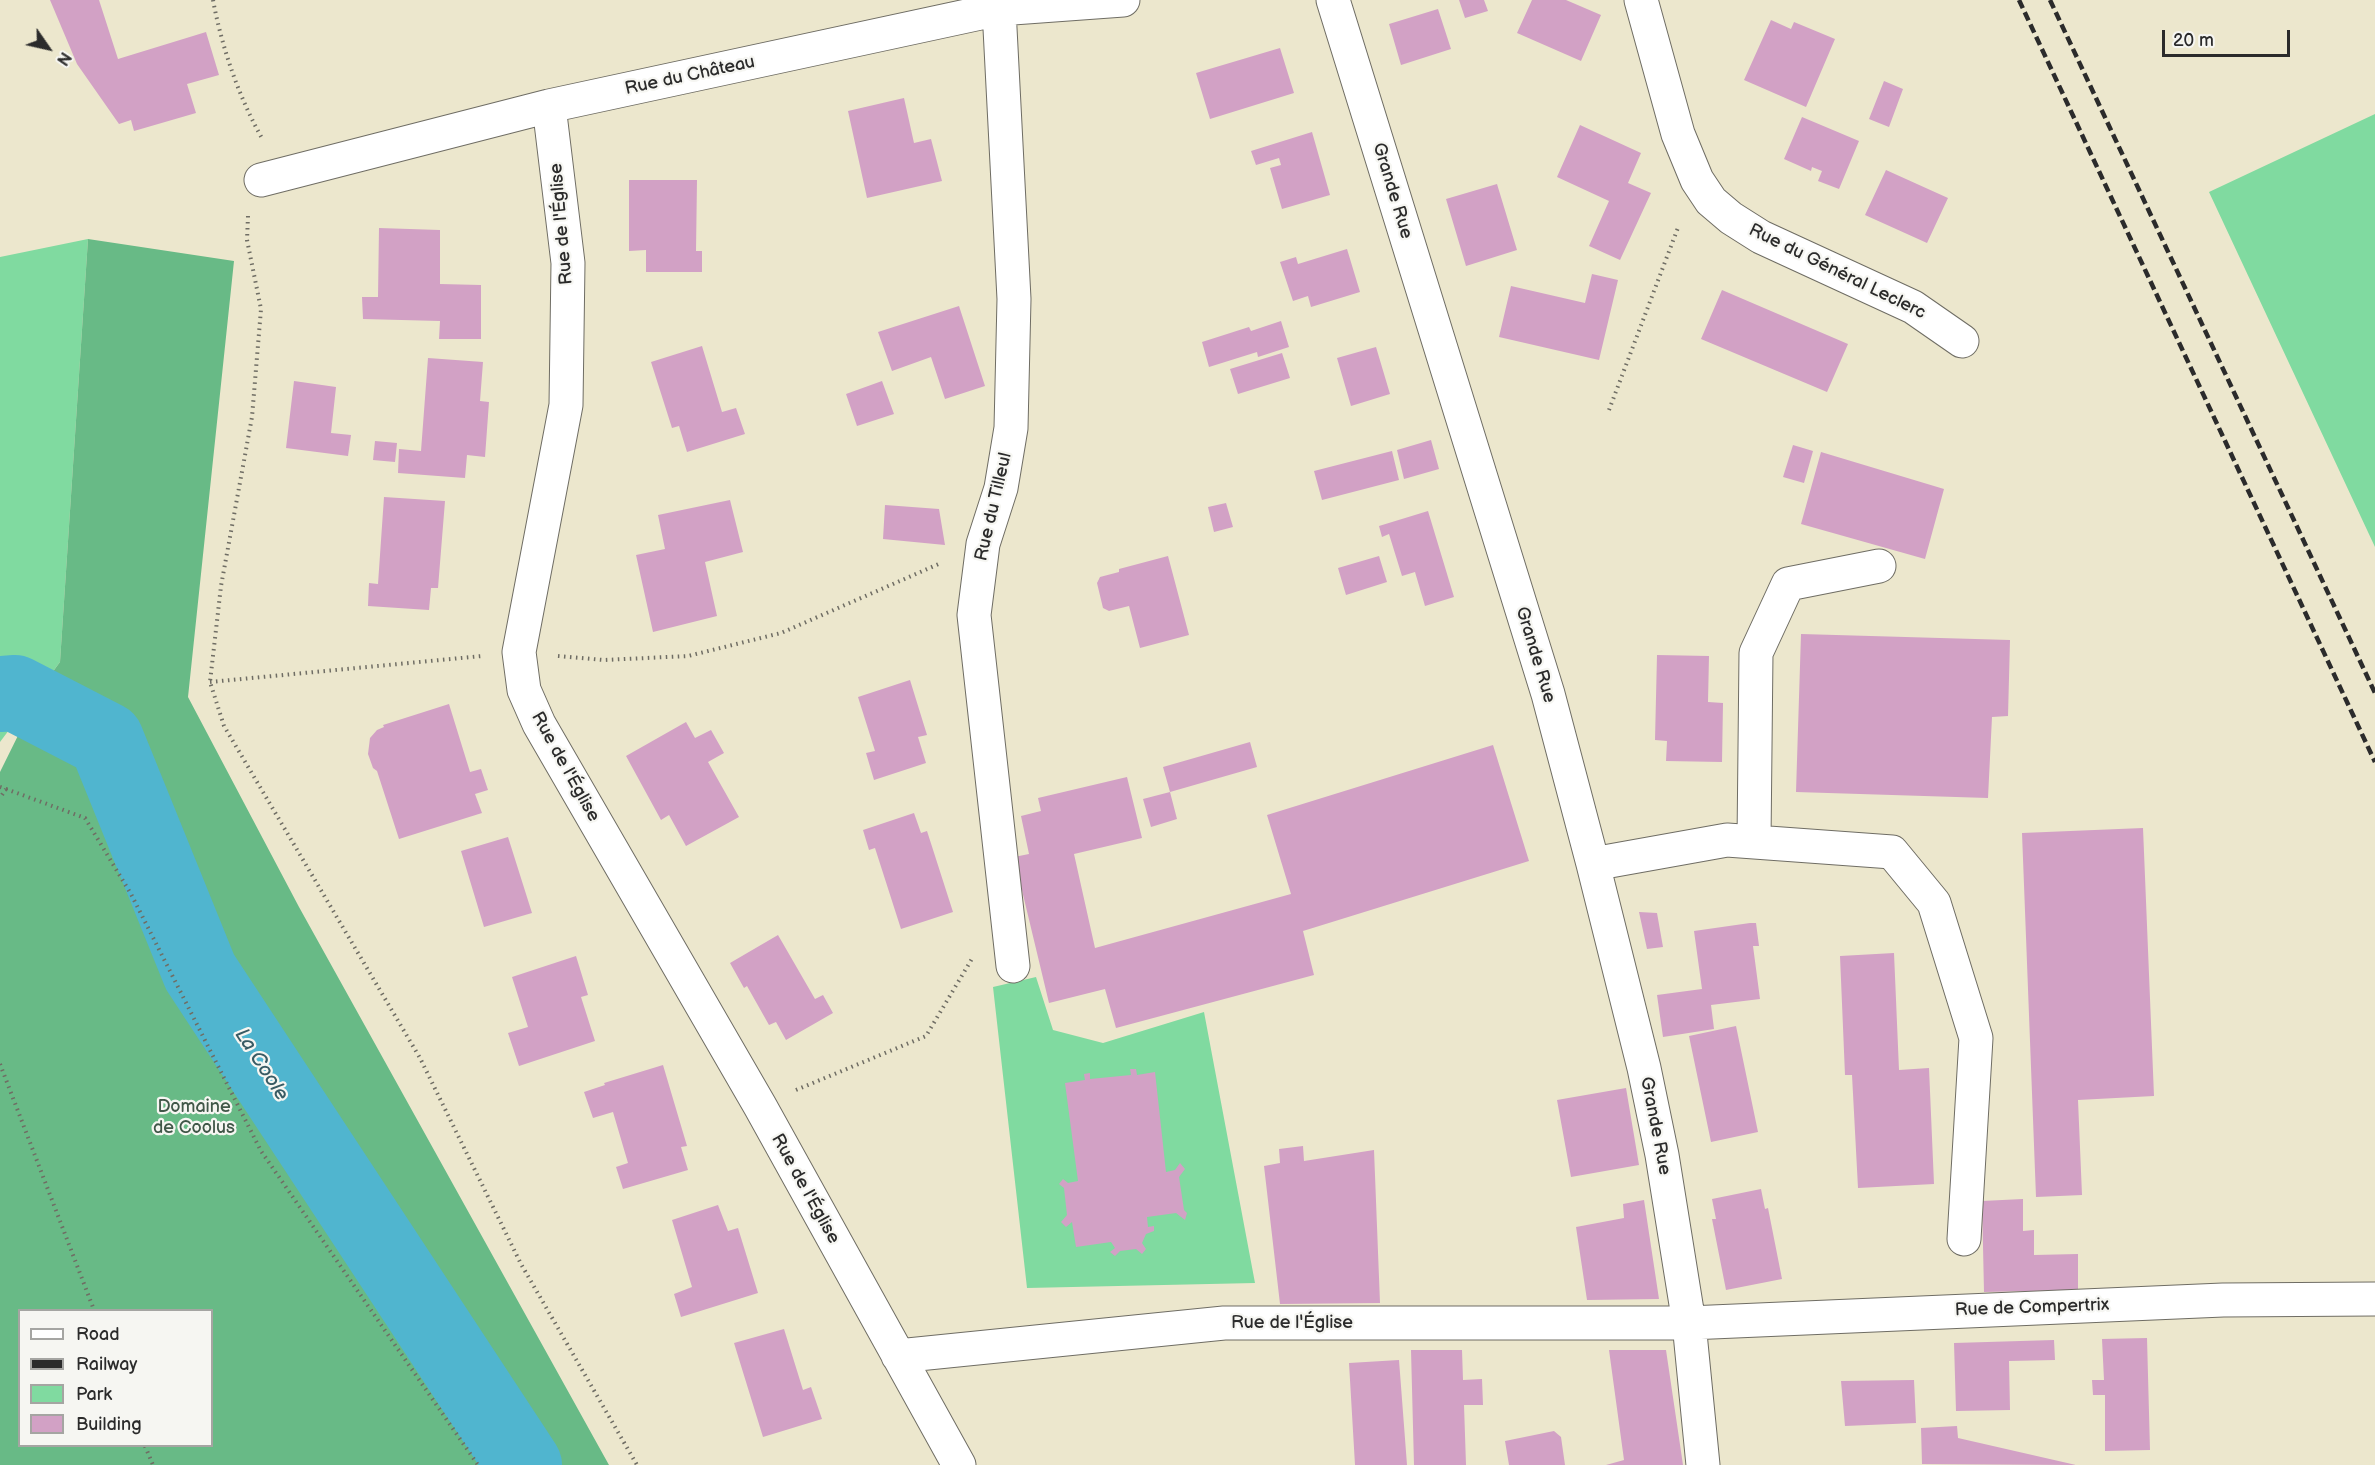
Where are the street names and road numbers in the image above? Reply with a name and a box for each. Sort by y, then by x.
street label: Rue du Château [623,52,757,100]
street label: Grande Rue [1367,140,1417,242]
street label: Rue de l'Église [546,162,578,286]
street label: Rue du Général Leclerc [1745,220,1929,324]
street label: Rue du Tilleul [971,451,1017,563]
street label: Grande Rue [1510,604,1560,706]
street label: Rue de l'Église [526,708,604,826]
street label: Grande Rue [1635,1075,1675,1177]
street label: Rue de l'Église [766,1130,844,1248]
street label: Rue de Compertrix [1954,1295,2110,1321]
street label: Rue de l'Église [1231,1312,1353,1334]

